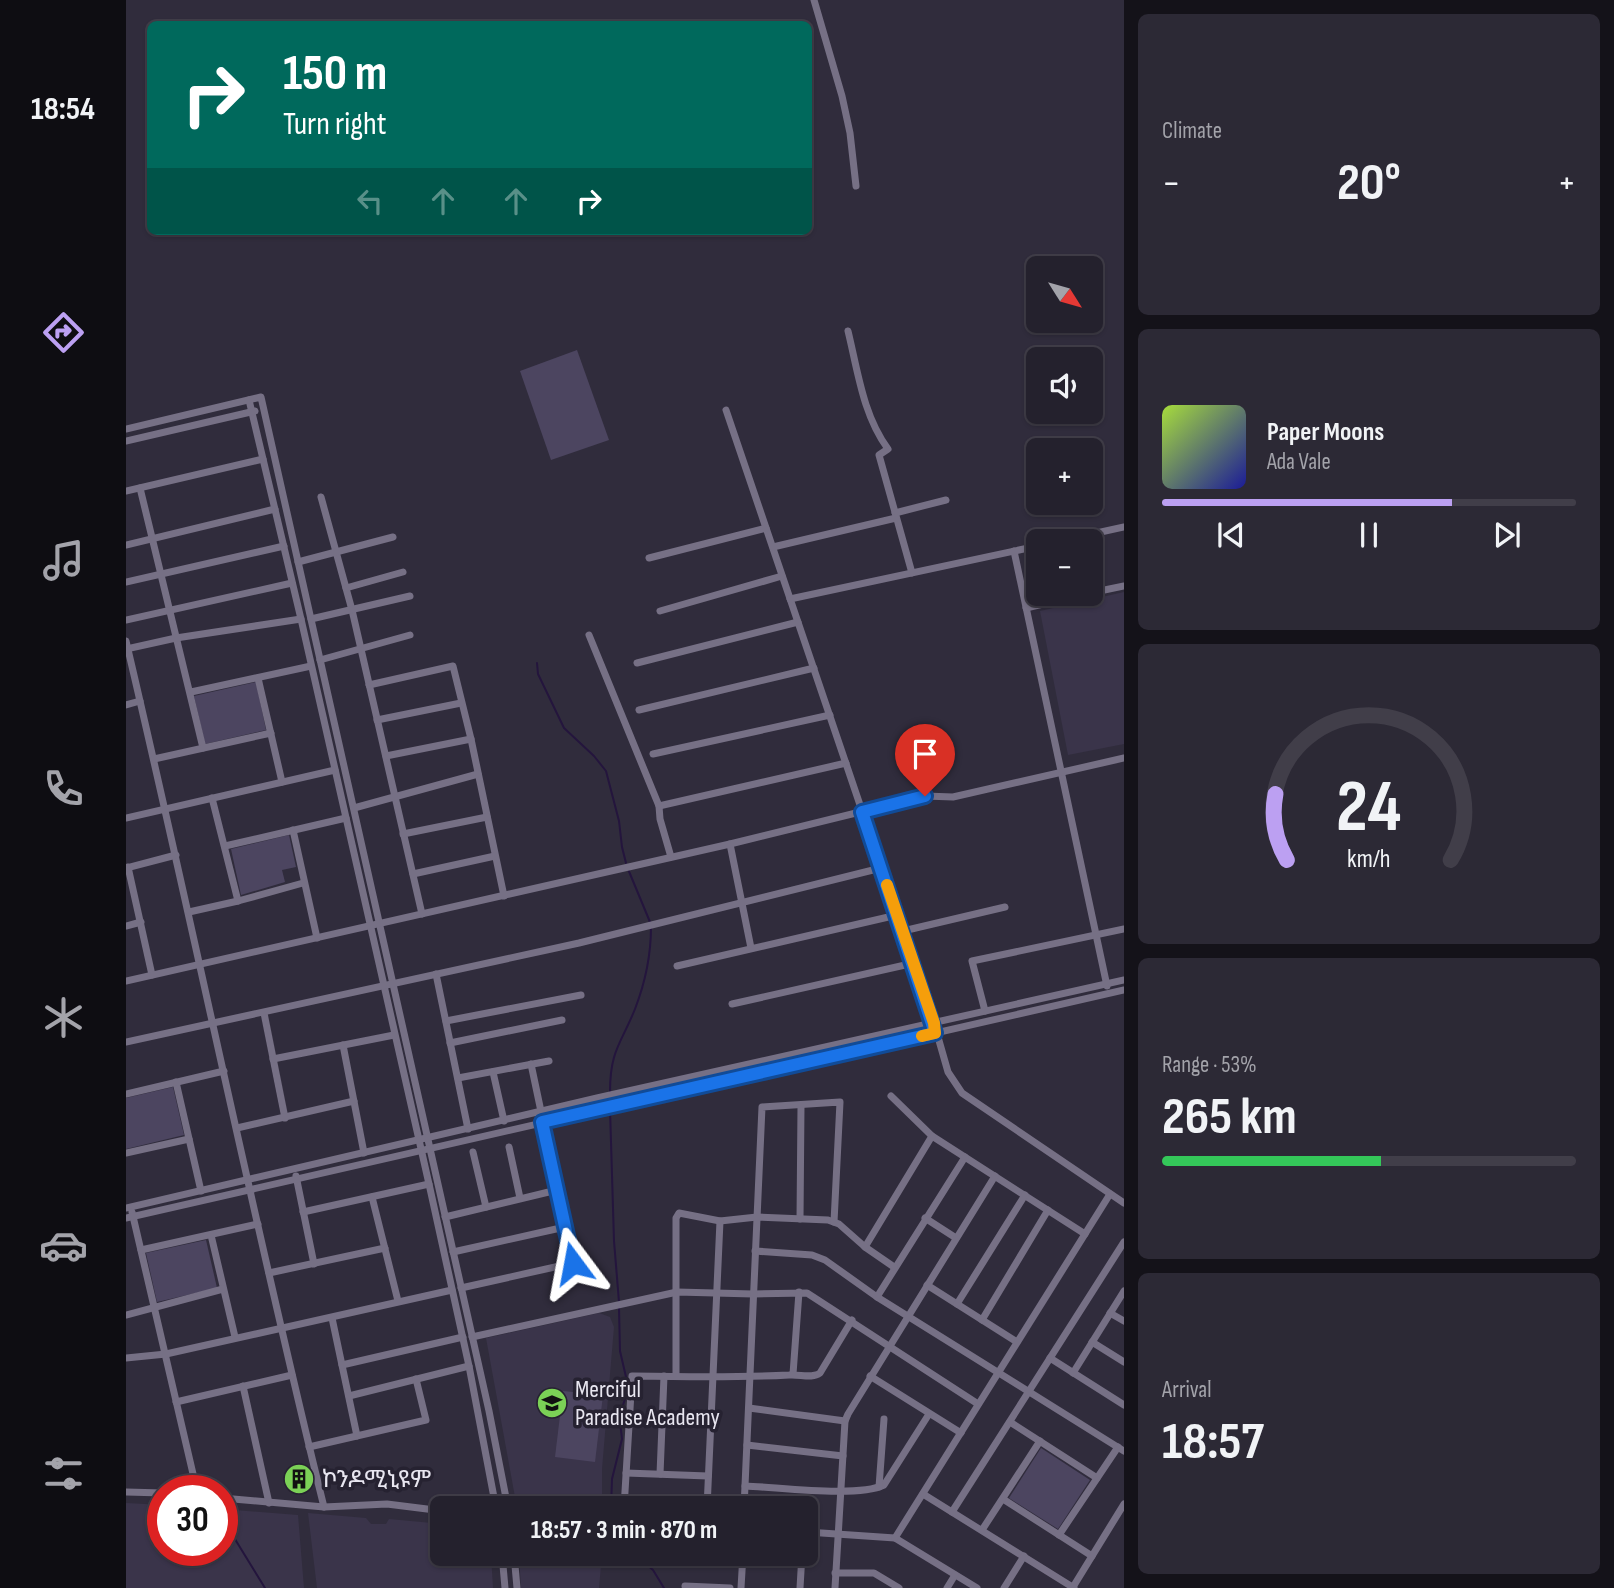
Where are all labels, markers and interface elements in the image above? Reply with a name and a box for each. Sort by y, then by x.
text: 150 m [283,45,387,104]
icon: right [168,49,259,140]
text: 18:54 [31,90,95,129]
text: Turn right [283,105,387,144]
text: Climate [1162,117,1222,145]
text: 20° [1337,152,1401,215]
text: − [1162,161,1181,206]
text: + [1557,161,1576,206]
icon: left [351,182,389,220]
icon: ahead [424,182,462,220]
icon: ahead [497,182,535,220]
icon: right [570,182,608,220]
north arrow [1026,256,1102,332]
map controls [1026,256,1103,606]
icon: directions [39,308,88,357]
button: sound [1026,347,1103,424]
text: Paper Moons [1267,417,1384,448]
button: + [1026,438,1103,515]
text: Ada Vale [1267,448,1331,476]
icon: previous [1212,516,1250,554]
icon: pause [1350,516,1388,554]
icon: next [1488,516,1526,554]
button: − [1026,529,1103,606]
icon: music [39,536,88,585]
pin [895,724,955,796]
icon: arrive [906,735,944,773]
icon: phone [39,764,88,813]
text: 24 [1336,764,1402,852]
text: km/h [1347,844,1391,875]
icon: climate [39,993,88,1042]
text: Range · 53% [1162,1051,1257,1079]
text: 265 km [1162,1086,1297,1149]
icon: car [39,1221,88,1270]
position arrow [536,1226,610,1300]
place label: Merciful Paradise Academy [575,1375,720,1432]
text: Arrival [1162,1376,1211,1404]
school or university icon: Merciful Paradise Academy [535,1386,569,1420]
text: 18:57 [1162,1411,1264,1474]
icon: filters [39,1449,88,1498]
building icon: ኮንዶሚኒዩም [282,1462,316,1496]
place label: ኮንዶሚኒዩም [322,1465,431,1494]
speed limit sign: 30 [147,1475,238,1566]
text: 18:57 · 3 min · 870 m [531,1515,717,1546]

